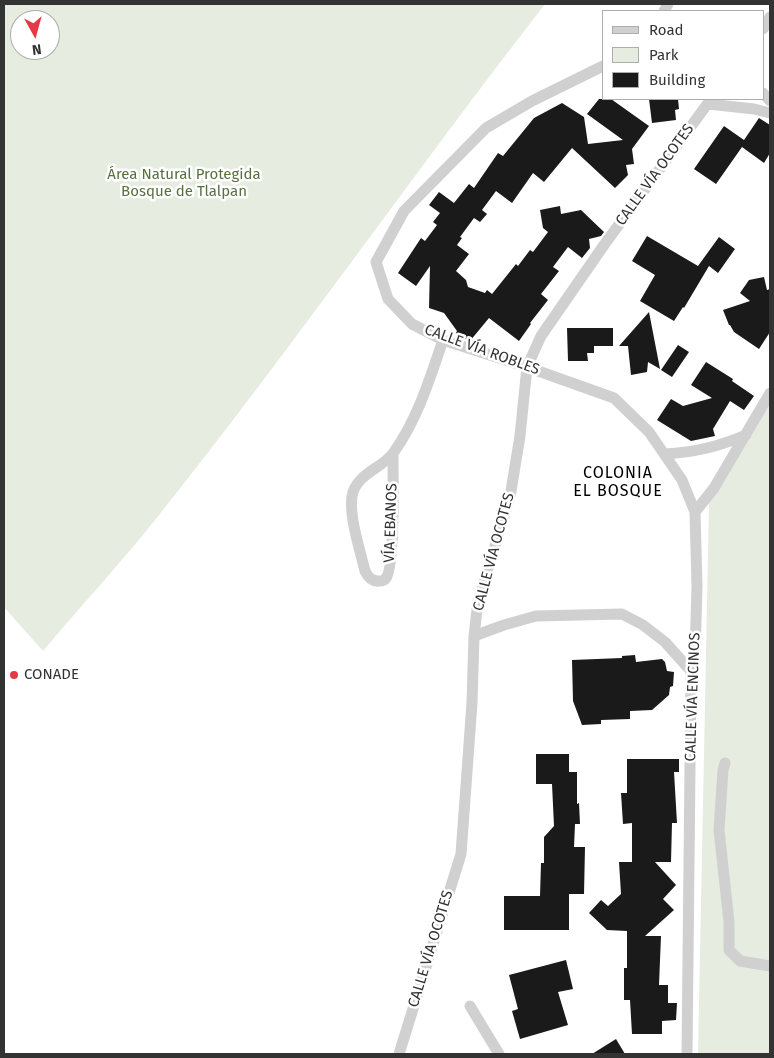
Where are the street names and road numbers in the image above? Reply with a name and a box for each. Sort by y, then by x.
street label: CALLE VÍA OCOTES [612,121,698,229]
street label: CALLE VÍA ROBLES [422,321,542,379]
street label: VÍA EBANOS [381,483,401,563]
street label: CALLE VÍA OCOTES [470,491,518,613]
street label: CALLE VÍA ENCINOS [682,632,704,762]
street label: CALLE VÍA OCOTES [405,888,457,1010]

